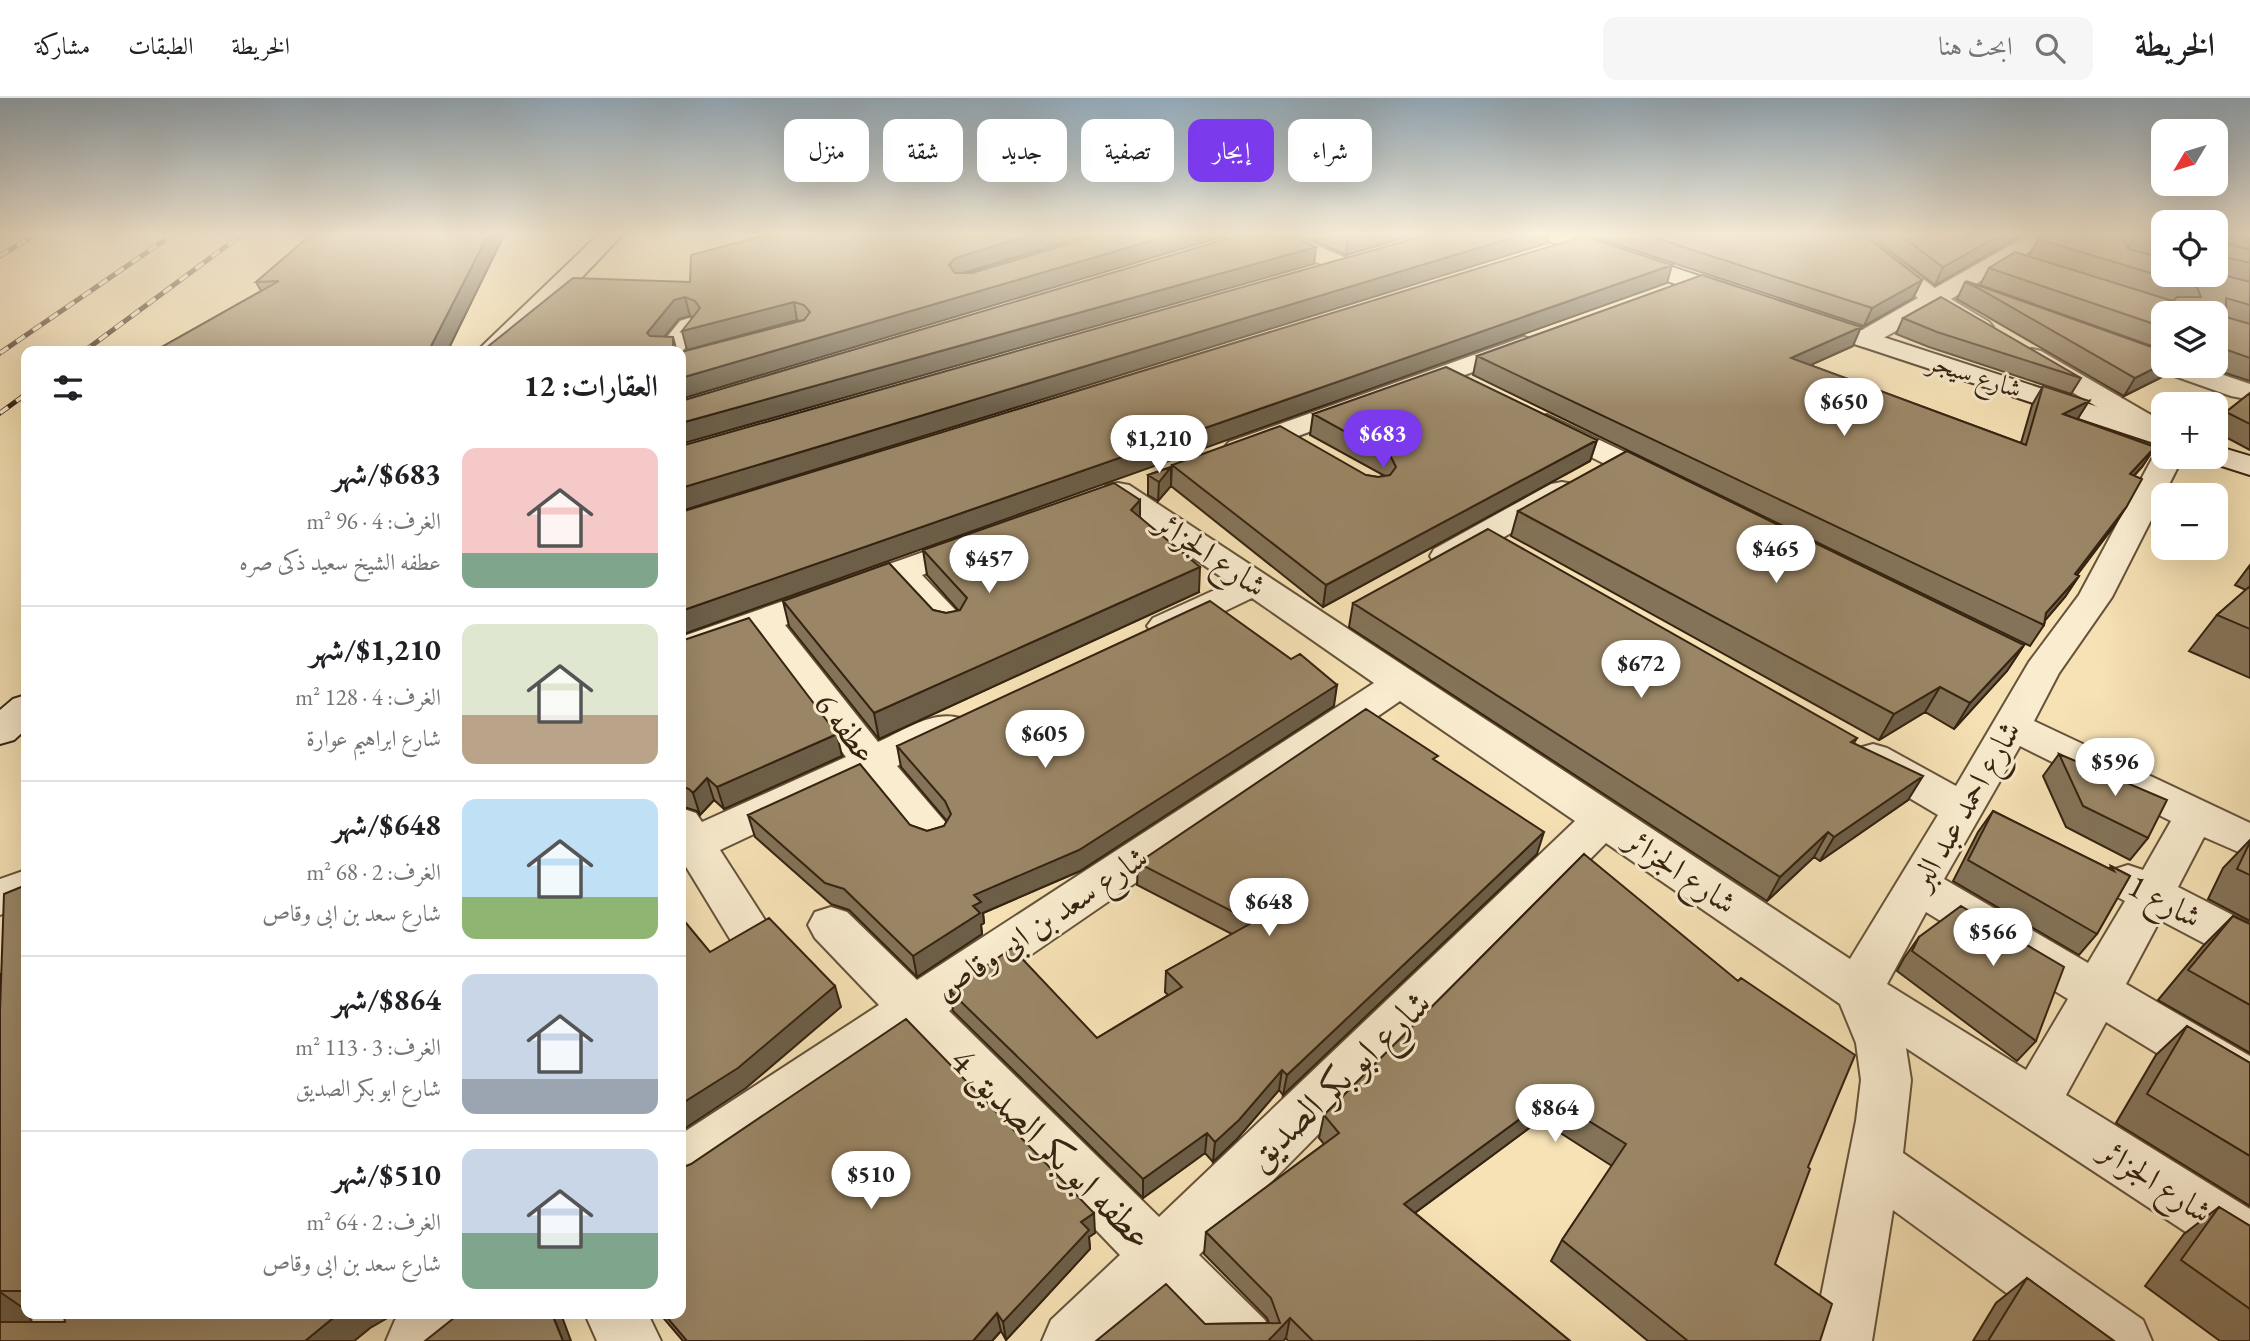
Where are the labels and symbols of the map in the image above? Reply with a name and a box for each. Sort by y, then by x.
north arrow [2151,119,2228,196]
street label: شارع سيجر [1920,343,2026,411]
pin: $650 [1803,378,1885,438]
pin: $683 [1342,410,1424,470]
pin: $1,210 [1102,416,1216,475]
street label: شارع الجزائر [1141,500,1275,612]
pin: $465 [1735,526,1817,585]
pin: $457 [948,536,1030,595]
pin: $672 [1600,640,1682,700]
street label: عطفه 6 [805,684,887,772]
pin: $605 [1004,710,1086,770]
street label: شارع احمد عبد البر [1898,713,2035,903]
pin: $596 [2074,738,2156,798]
street label: شارع الجزائر [1611,817,1745,929]
street label: شارع سعد بن ابى وقاص [926,836,1159,1015]
street label: شارع 1 [2118,864,2209,943]
pin: $648 [1228,878,1310,938]
pin: $566 [1952,908,2034,968]
street label: شارع ابو بكر الصديق [1234,979,1446,1186]
street label: عطفه ابو بكر الصديق 4 [940,1036,1164,1260]
pin: $864 [1514,1084,1596,1144]
street label: شارع الجزائر [2086,1127,2220,1238]
pin: $510 [830,1152,912,1211]

